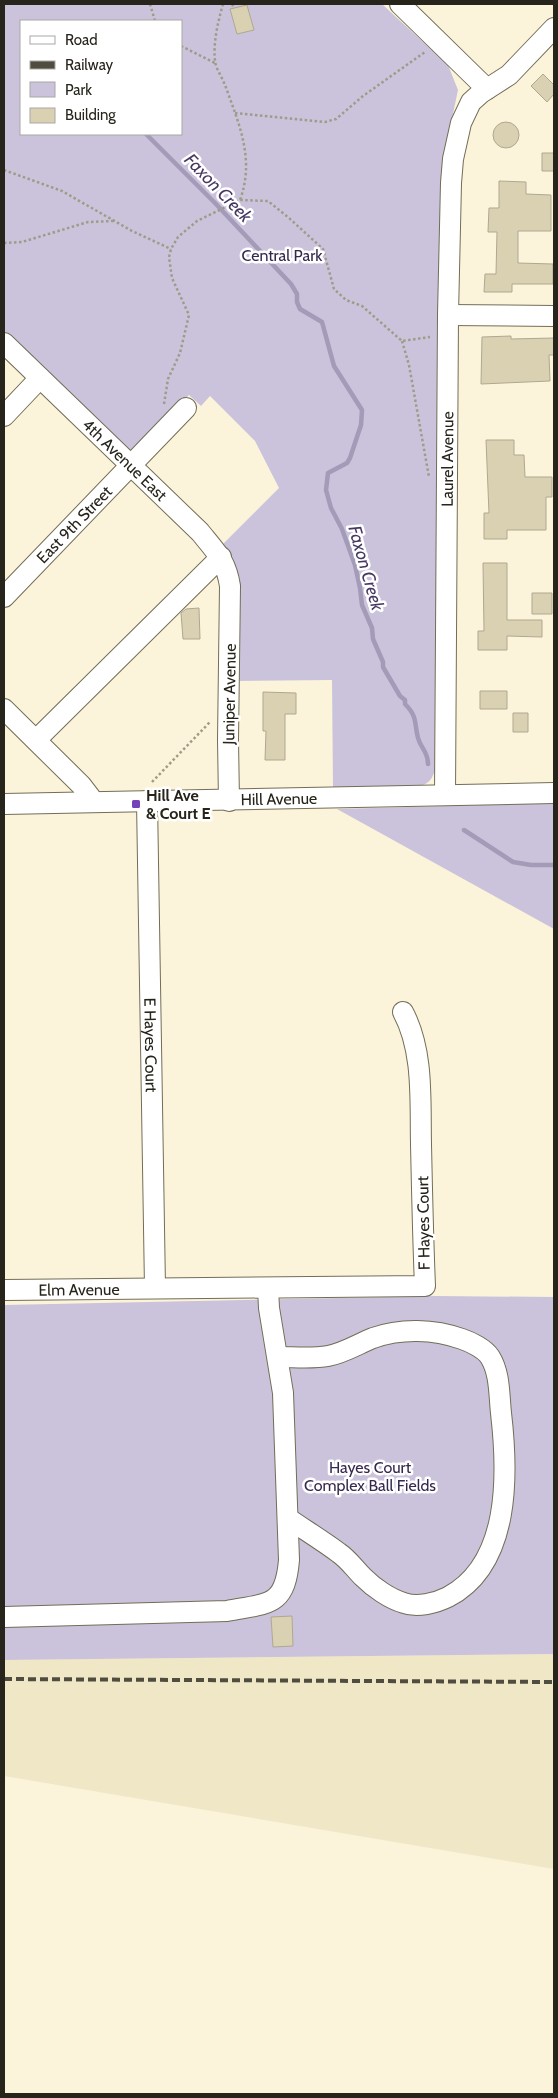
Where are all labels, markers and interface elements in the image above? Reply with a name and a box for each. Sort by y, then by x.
legend [20,20,182,135]
text: Road [65,31,98,49]
text: Railway [65,56,114,74]
text: Park [65,81,92,99]
text: Building [65,106,116,124]
water label: Faxon Creek [180,149,257,228]
park label: Central Park [242,246,323,265]
street label: Laurel Avenue [438,411,457,507]
street label: 4th Avenue East [78,415,171,505]
street label: East 9th Street [33,481,116,567]
water label: Faxon Creek [343,523,389,614]
street label: Juniper Avenue [219,643,240,746]
place label: Hill Ave & Court E [146,786,211,823]
street label: Hill Avenue [241,789,317,809]
marker: Hill Ave & Court E [130,798,142,810]
street label: E Hayes Court [140,997,161,1093]
street label: F Hayes Court [413,1175,434,1270]
street label: Elm Avenue [38,1280,120,1300]
park label: Hayes Court Complex Ball Fields [304,1458,436,1495]

